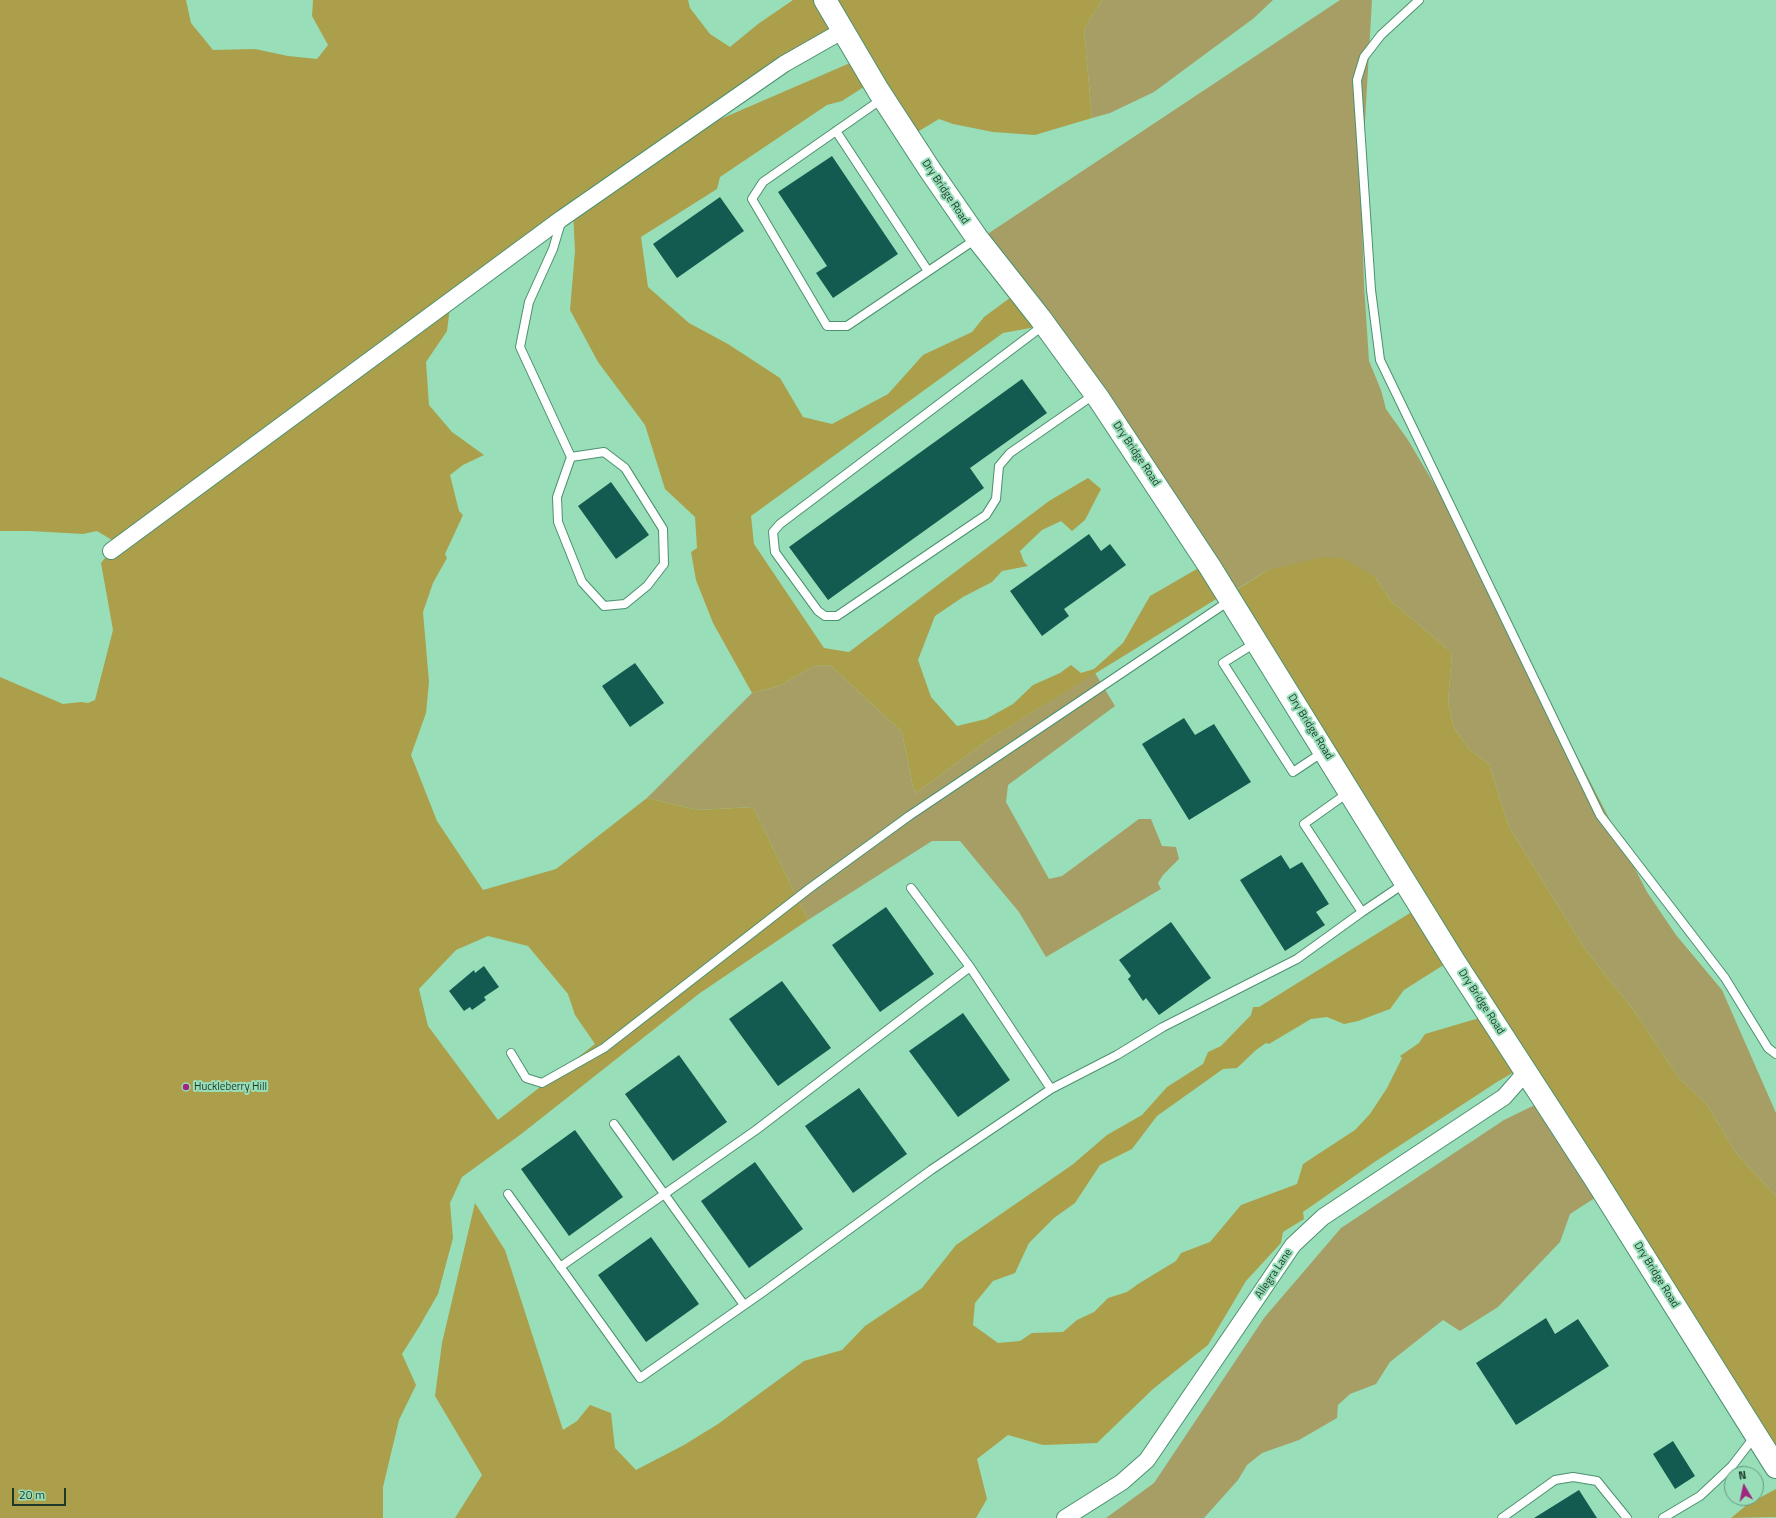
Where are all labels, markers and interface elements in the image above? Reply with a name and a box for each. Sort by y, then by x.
street label: Dry Bridge Road [919,157,971,227]
street label: Dry Bridge Road [1110,419,1162,489]
street label: Dry Bridge Road [1285,692,1335,762]
street label: Dry Bridge Road [1455,967,1507,1037]
place label: Huckleberry Hill [194,1080,267,1094]
marker: Huckleberry Hill [181,1082,191,1092]
street label: Dry Bridge Road [1631,1240,1681,1310]
street label: Allegra Lane [1253,1247,1295,1301]
north arrow [1724,1466,1764,1506]
text: N [1737,1467,1747,1484]
scale bar [14,1480,68,1506]
text: 20 m [19,1485,45,1504]

